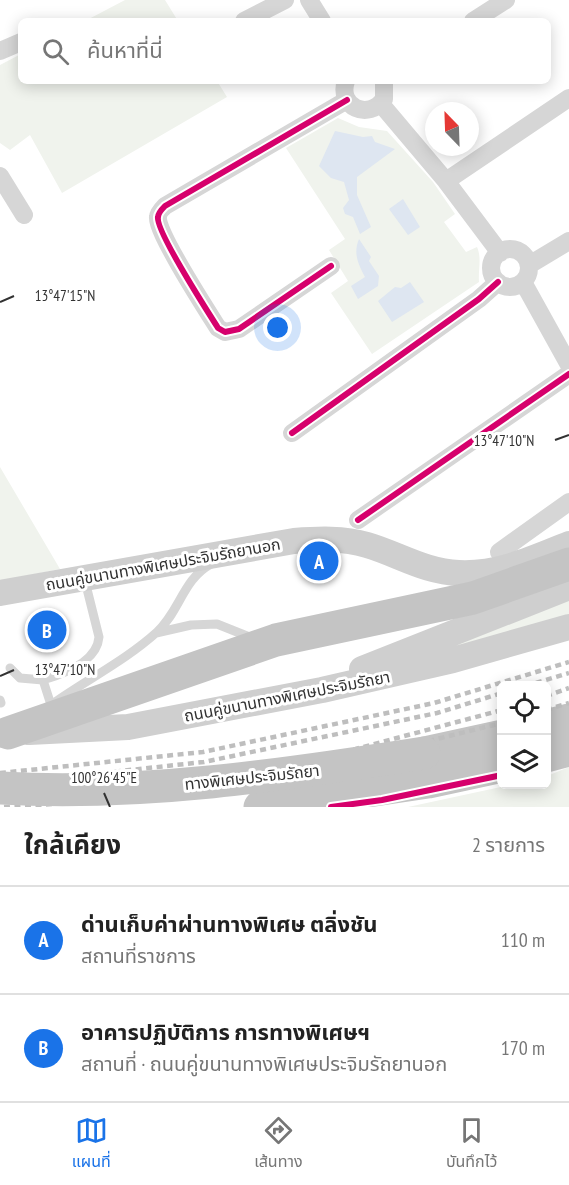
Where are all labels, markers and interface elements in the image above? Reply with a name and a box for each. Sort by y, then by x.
search box [18,18,551,84]
icon: search [39,35,72,68]
text: ค้นหาที่นี่ [87,36,163,64]
north arrow [425,102,479,156]
text: 13°47'15"N [35,286,95,305]
your location [263,313,292,342]
text: 13°47'10"N [474,431,534,450]
street label: ถนนคู่ขนานทางพิเศษประจิมรัถยานอก [44,533,282,595]
pin: A [300,538,338,584]
pin: B [28,608,66,652]
text: 13°47'10"N [35,660,95,679]
street label: ถนนคู่ขนานทางพิเศษประจิมรัถยา [182,666,392,726]
map controls [497,681,551,789]
button: locate [497,681,551,735]
button: layers [497,735,551,789]
street label: ทางพิเศษประจิมรัถยา [184,760,320,794]
text: 100°26'45"E [71,768,137,787]
text: ใกล้เคียง [24,828,121,861]
text: 2 รายการ [472,832,545,858]
text: ด่านเก็บค่าผ่านทางพิเศษ ตลิ่งชัน [81,910,377,938]
text: A [38,927,49,953]
text: 110 m [501,927,545,953]
text: สถานที่ราชการ [81,943,196,969]
text: อาคารปฏิบัติการ การทางพิเศษฯ [81,1018,370,1046]
text: B [39,1035,48,1061]
text: 170 m [501,1035,545,1061]
text: สถานที่ · ถนนคู่ขนานทางพิเศษประจิมรัถยานอก [81,1051,447,1077]
tab: แผนที่ [72,1114,111,1174]
tab: เส้นทาง [254,1114,302,1174]
tab: บันทึกไว้ [446,1114,497,1174]

